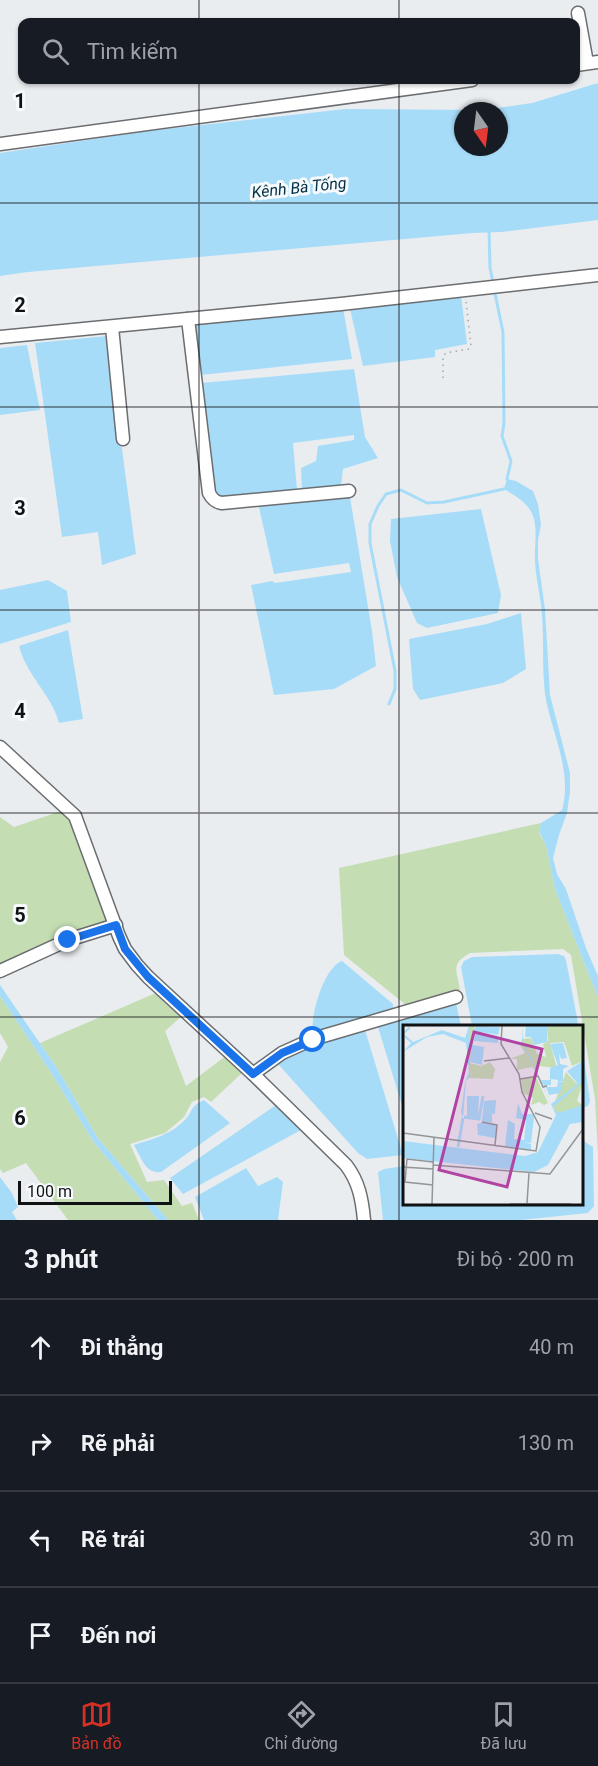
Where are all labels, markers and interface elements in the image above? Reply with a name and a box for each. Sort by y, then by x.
search box [18,18,580,84]
icon: search [39,35,72,68]
text: Tìm kiếm [87,39,178,64]
text: 1 [14,89,26,113]
north arrow [454,102,508,156]
water label: Kênh Bà Tống [251,173,348,202]
text: 2 [14,293,26,317]
text: 3 [14,496,26,520]
text: 4 [14,699,26,723]
text: 5 [14,903,26,927]
route end [54,926,80,952]
inset map [403,1025,583,1205]
route start [299,1026,325,1052]
text: 6 [14,1106,26,1130]
scale bar [18,1178,172,1206]
text: 100 m [27,1182,72,1201]
text: 3 phút [24,1244,98,1274]
text: Đi bộ · 200 m [457,1247,574,1271]
icon: ahead [24,1331,57,1364]
text: Đi thẳng [81,1335,163,1360]
text: 40 m [529,1335,574,1359]
icon: right [24,1427,57,1460]
text: Rẽ phải [81,1431,155,1456]
text: 130 m [518,1431,574,1455]
icon: left [24,1523,57,1556]
text: Rẽ trái [81,1527,145,1552]
text: 30 m [529,1527,574,1551]
icon: arrive [24,1619,57,1652]
text: Đến nơi [81,1623,156,1648]
tab: Bản đồ [71,1698,122,1753]
tab: Chỉ đường [264,1698,338,1753]
tab: Đã lưu [481,1698,527,1753]

